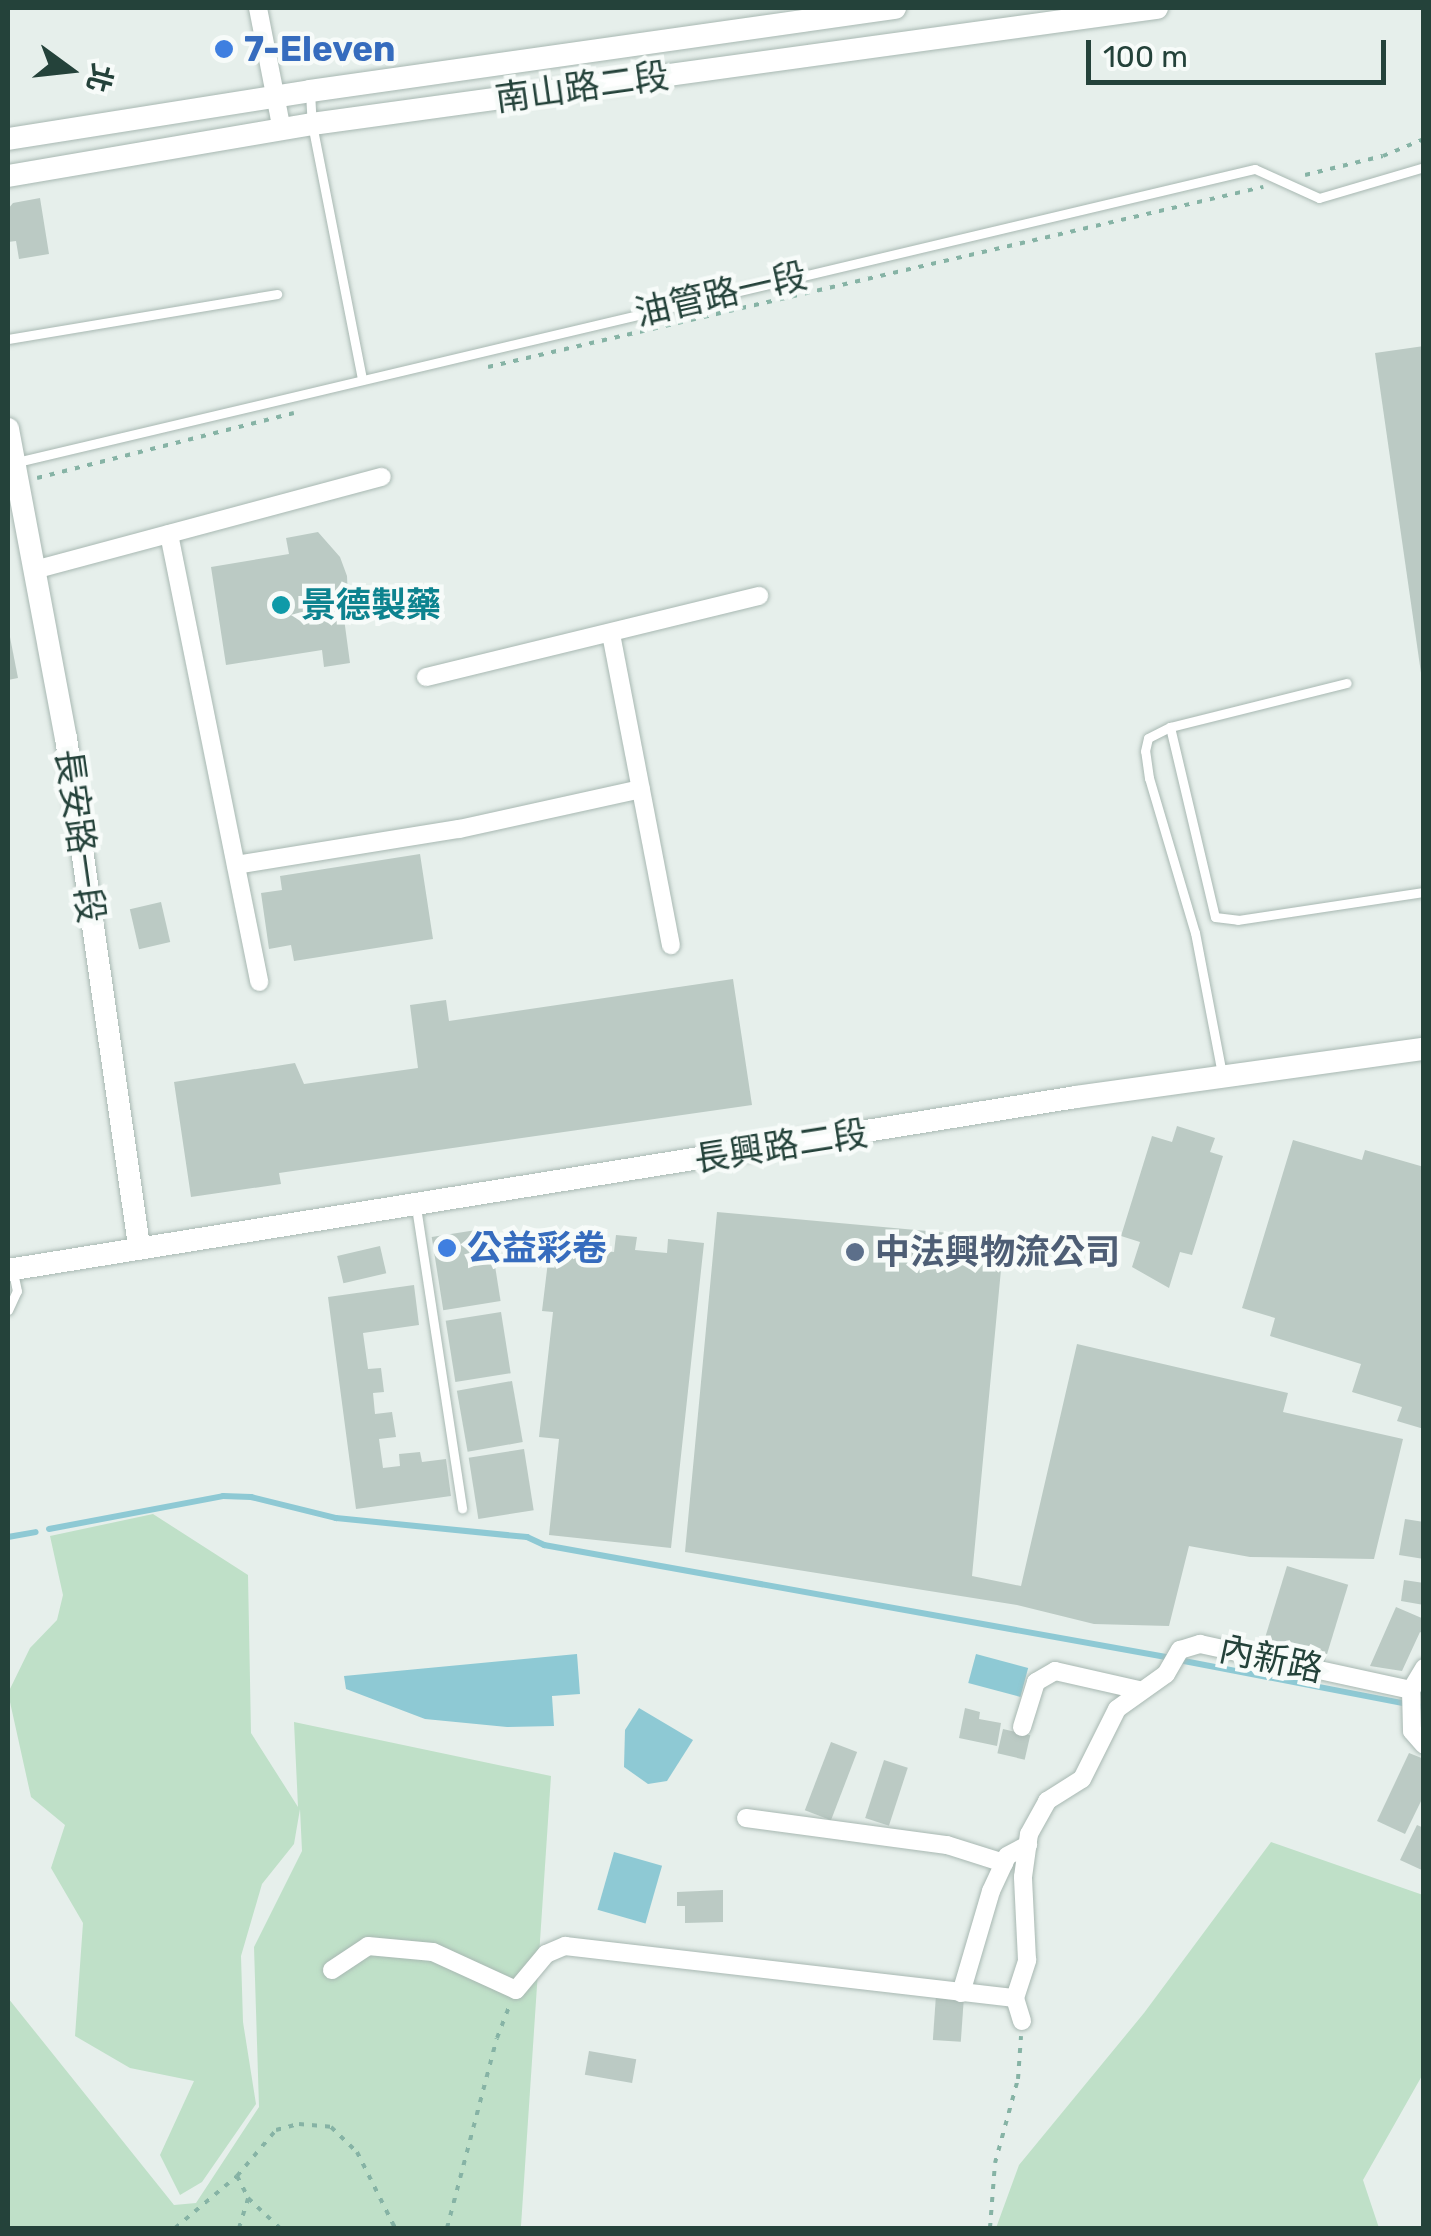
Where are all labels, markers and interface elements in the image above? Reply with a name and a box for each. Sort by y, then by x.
north arrow [20,20,120,120]
scale bar [1091,20,1391,82]
place label: 7-Eleven [244,28,396,70]
marker: 7-Eleven [213,38,235,60]
text: 100 m [1103,39,1188,75]
street label: 南山路二段 [492,54,672,120]
text: 北 [80,60,119,96]
street label: 油管路一段 [631,254,811,334]
place label: 景德製藥 [301,584,441,626]
marker: 景德製藥 [270,594,292,616]
street label: 長安路一段 [47,746,113,926]
street label: 長興路二段 [691,1112,871,1180]
place label: 公益彩卷 [467,1227,607,1269]
place label: 中法興物流公司 [875,1231,1120,1273]
marker: 公益彩卷 [436,1237,458,1259]
marker: 中法興物流公司 [844,1241,866,1263]
street label: 內新路 [1215,1628,1327,1690]

